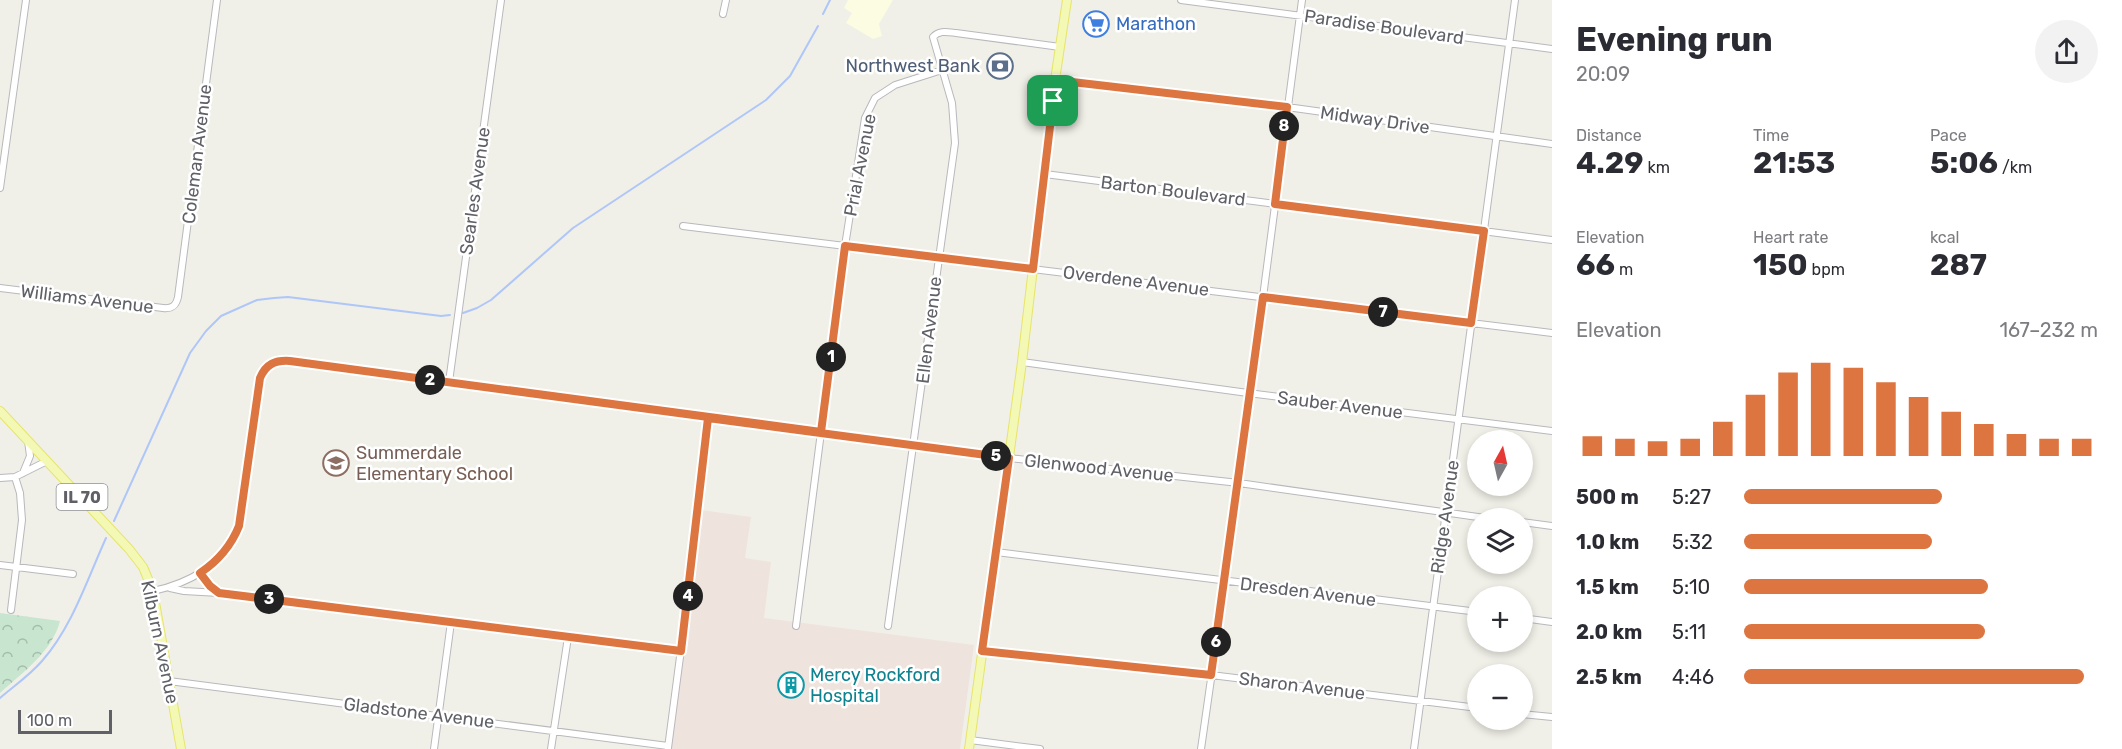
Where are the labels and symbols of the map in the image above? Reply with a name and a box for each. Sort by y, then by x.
street label: Paradise Boulevard [1303,5,1465,49]
supermarket icon: Marathon [1081,9,1111,39]
place label: Marathon [1116,13,1196,35]
bank icon: Northwest Bank [985,51,1015,81]
place label: Northwest Bank [845,55,981,77]
pin [1027,75,1078,126]
street label: Coleman Avenue [178,83,216,225]
street label: Midway Drive [1319,101,1431,139]
pin: 8 [1269,111,1299,141]
street label: Prial Avenue [839,112,881,218]
street label: Searles Avenue [455,126,495,256]
street label: Barton Boulevard [1099,171,1247,211]
street label: Overdene Avenue [1062,261,1210,301]
street label: Ellen Avenue [912,275,946,385]
street label: Williams Avenue [19,280,155,318]
pin: 7 [1368,297,1398,327]
pin: 1 [816,342,846,372]
pin: 2 [415,365,445,395]
street label: Sauber Avenue [1276,386,1404,424]
north arrow [1467,430,1533,496]
pin: 5 [981,441,1011,471]
place label: Summerdale Elementary School [356,442,513,485]
school or university icon: Summerdale Elementary School [321,448,351,478]
street label: Glenwood Avenue [1023,449,1175,487]
street label: Ridge Avenue [1426,459,1464,575]
road number: IL 70 [56,484,107,510]
street label: Dresden Avenue [1239,573,1377,611]
street label: Kilburn Avenue [136,578,184,706]
pin: 4 [673,581,703,611]
pin: 3 [254,584,284,614]
pin: 6 [1201,627,1231,657]
place label: Mercy Rockford Hospital [810,664,940,707]
street label: Sharon Avenue [1238,667,1366,705]
building icon: Mercy Rockford Hospital [776,670,806,700]
street label: Gladstone Avenue [342,693,496,733]
scale bar [18,707,112,734]

